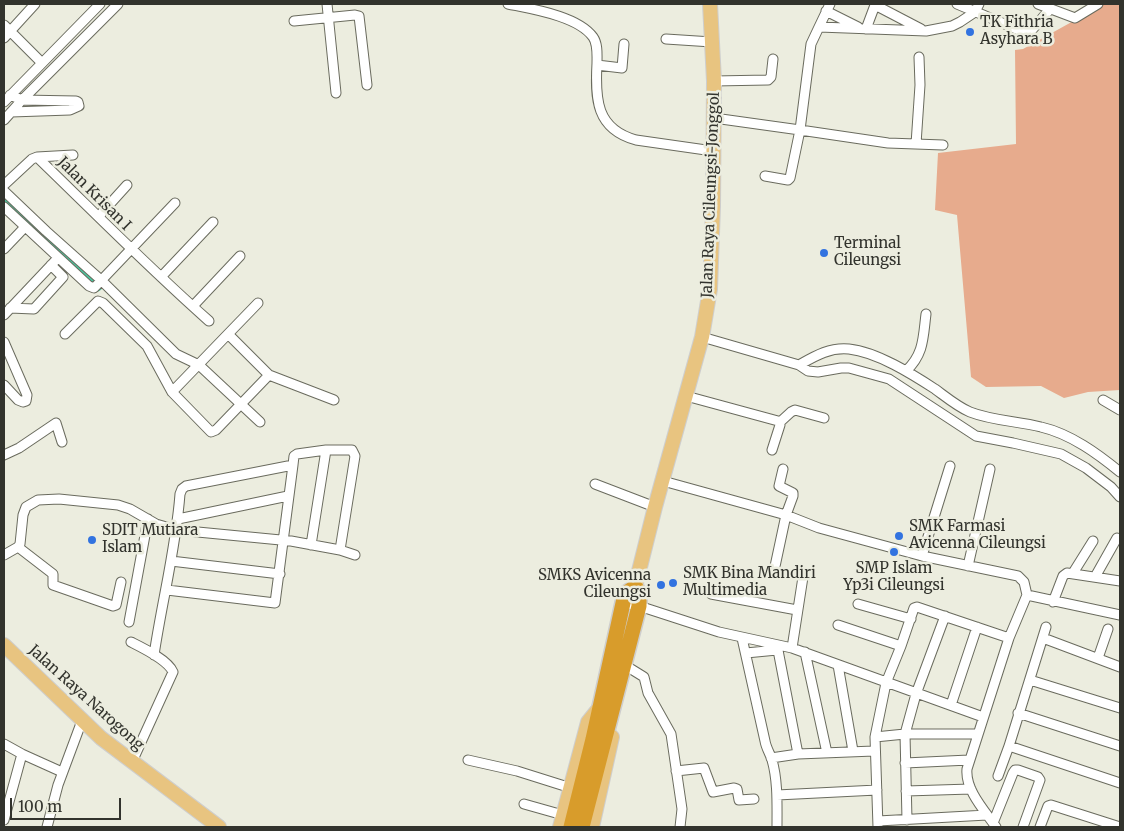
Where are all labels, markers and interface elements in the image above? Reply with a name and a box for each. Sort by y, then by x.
place label: TK Fithria Asyhara B [980,14,1054,49]
marker: TK Fithria Asyhara B [964,26,976,38]
street label: Jalan Raya Cileungsi-Jonggol [698,92,724,298]
street label: Jalan Krisan I [53,153,135,235]
place label: Terminal Cileungsi [834,235,901,270]
marker: Terminal Cileungsi [818,247,830,259]
place label: SMK Farmasi Avicenna Cileungsi [909,518,1046,553]
place label: SDIT Mutiara Islam [102,522,198,557]
marker: SMK Farmasi Avicenna Cileungsi [893,530,905,542]
marker: SDIT Mutiara Islam [86,534,98,546]
marker: SMP Islam Yp3i Cileungsi [888,546,900,558]
place label: SMP Islam Yp3i Cileungsi [843,560,945,595]
place label: SMK Bina Mandiri Multimedia [683,565,816,600]
place label: SMKS Avicenna Cileungsi [538,567,651,602]
marker: SMK Bina Mandiri Multimedia [667,577,679,589]
marker: SMKS Avicenna Cileungsi [655,579,667,591]
street label: Jalan Raya Narogong [25,641,147,755]
scale bar [12,788,124,820]
text: 100 m [18,797,62,816]

